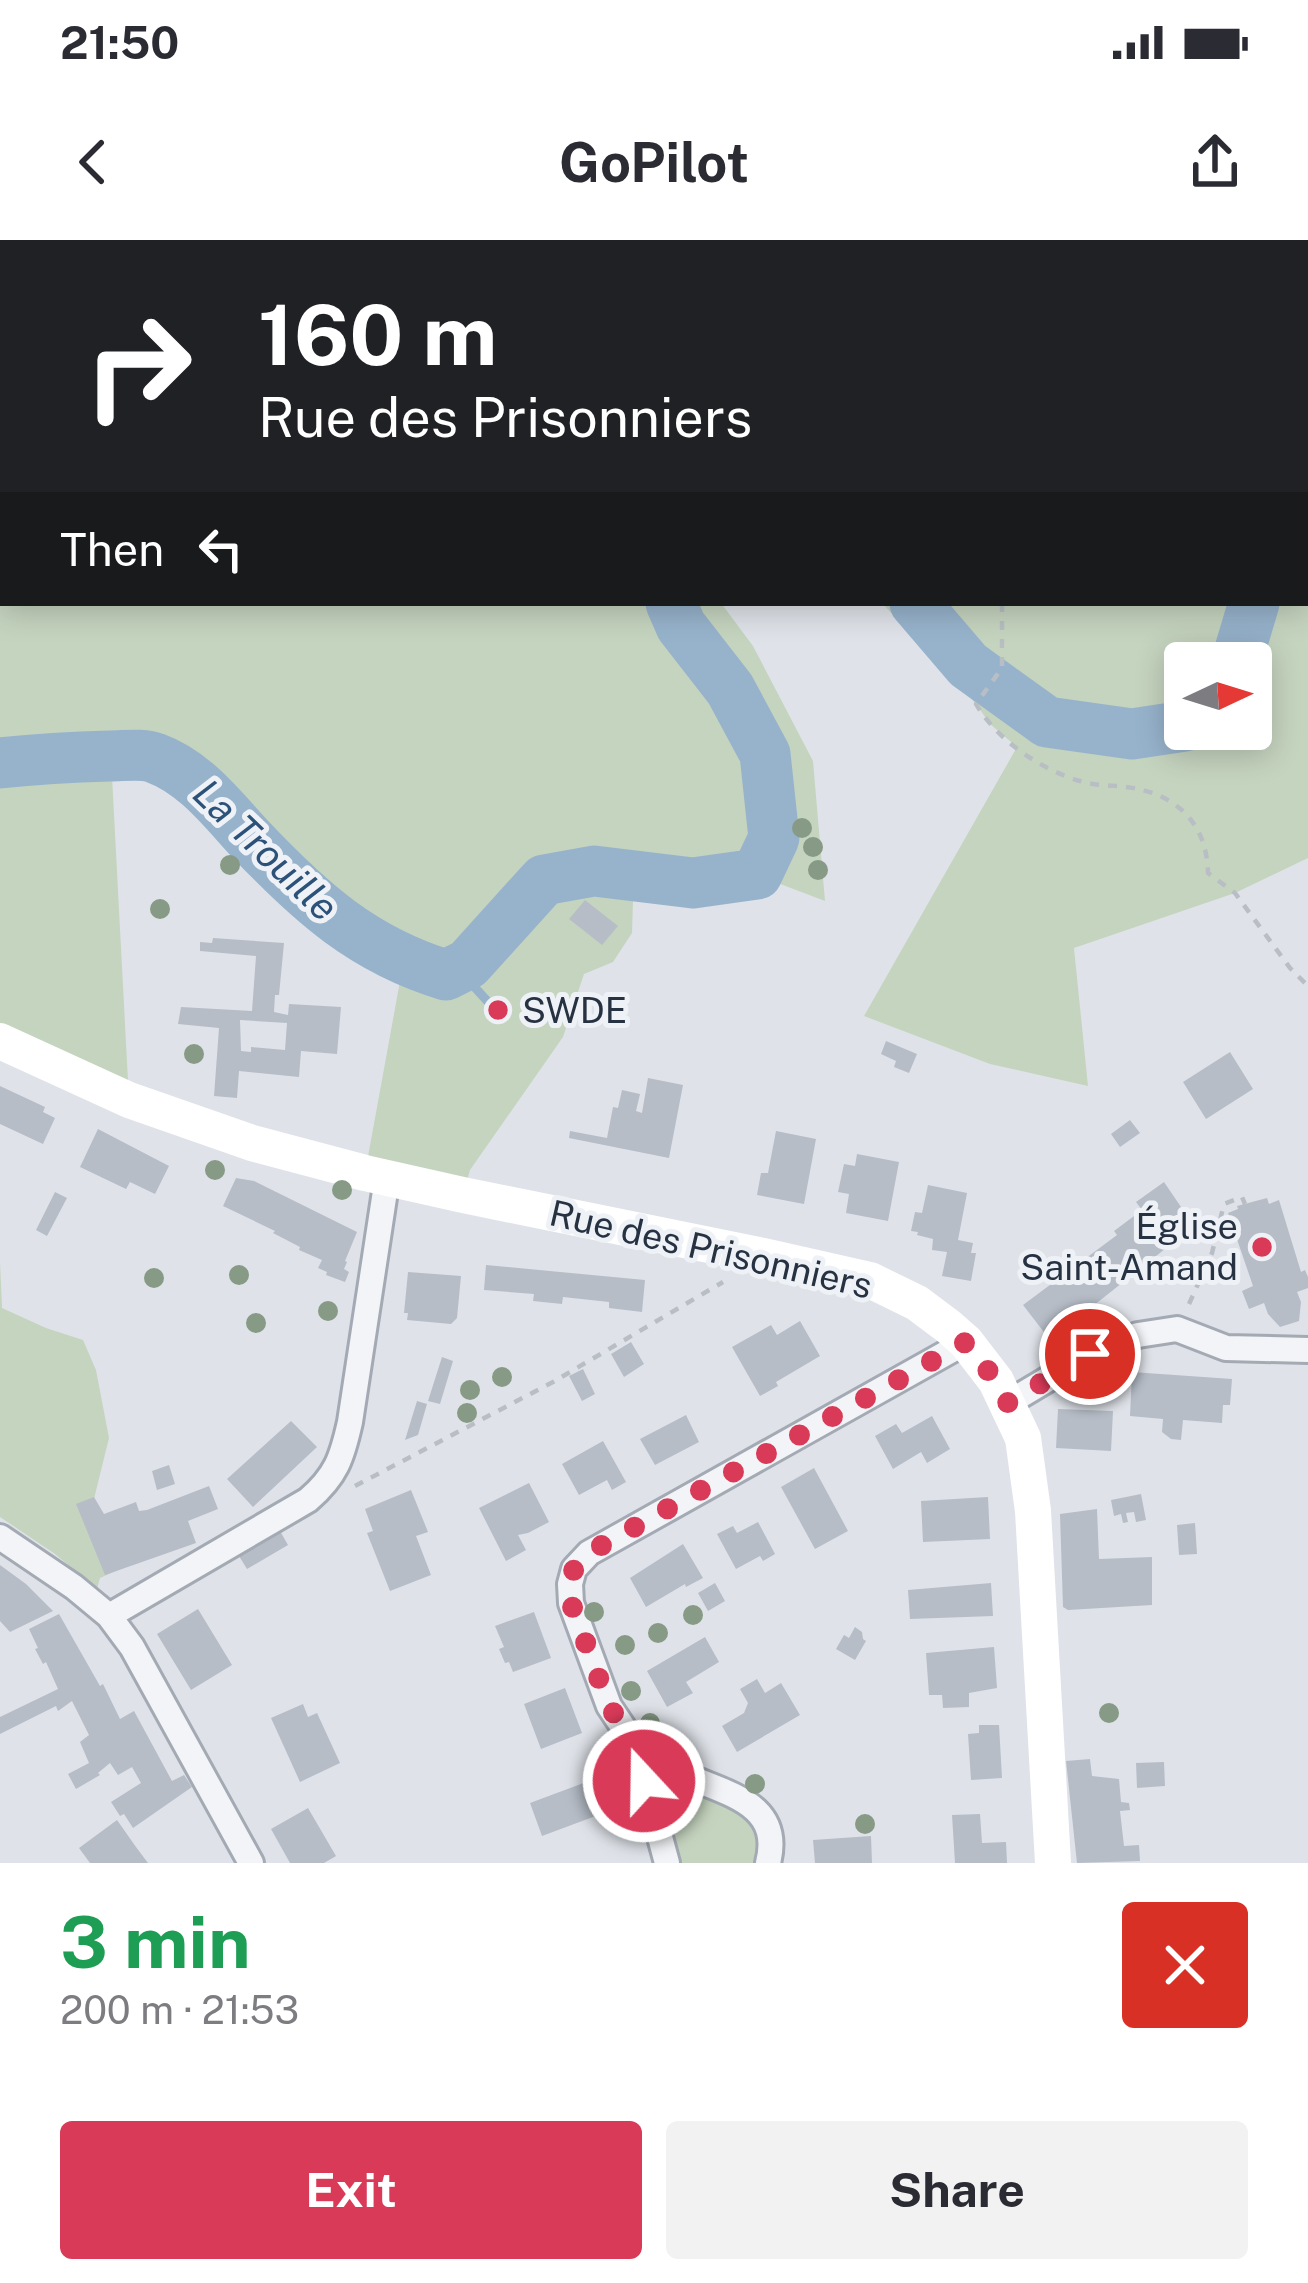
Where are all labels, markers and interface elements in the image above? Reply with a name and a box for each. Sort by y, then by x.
text: 21:50 [60,16,179,69]
icon: back [60,129,126,195]
icon: share [1182,129,1248,195]
text: GoPilot [559,131,749,194]
text: 160 m [258,285,497,384]
icon: right [60,288,216,444]
text: Rue des Prisonniers [258,386,752,449]
icon: left [188,516,254,582]
text: Then [60,523,164,576]
north arrow [1164,642,1272,750]
map controls [1164,642,1272,750]
water label: La Trouille [184,770,348,930]
place label: SWDE [522,989,627,1031]
marker: SWDE [485,997,511,1023]
street label: Rue des Prisonniers [546,1191,876,1307]
place label: Église Saint-Amand [1020,1205,1238,1288]
marker: Église Saint-Amand [1249,1234,1275,1260]
pin [1039,1303,1141,1405]
icon: arrive [1057,1321,1123,1387]
position arrow [581,1718,707,1844]
text: 3 min [60,1900,251,1984]
button: close [1122,1902,1248,2028]
text: 200 m · 21:53 [60,1987,299,2033]
button: Exit [60,2121,642,2259]
button: Share [666,2121,1248,2259]

